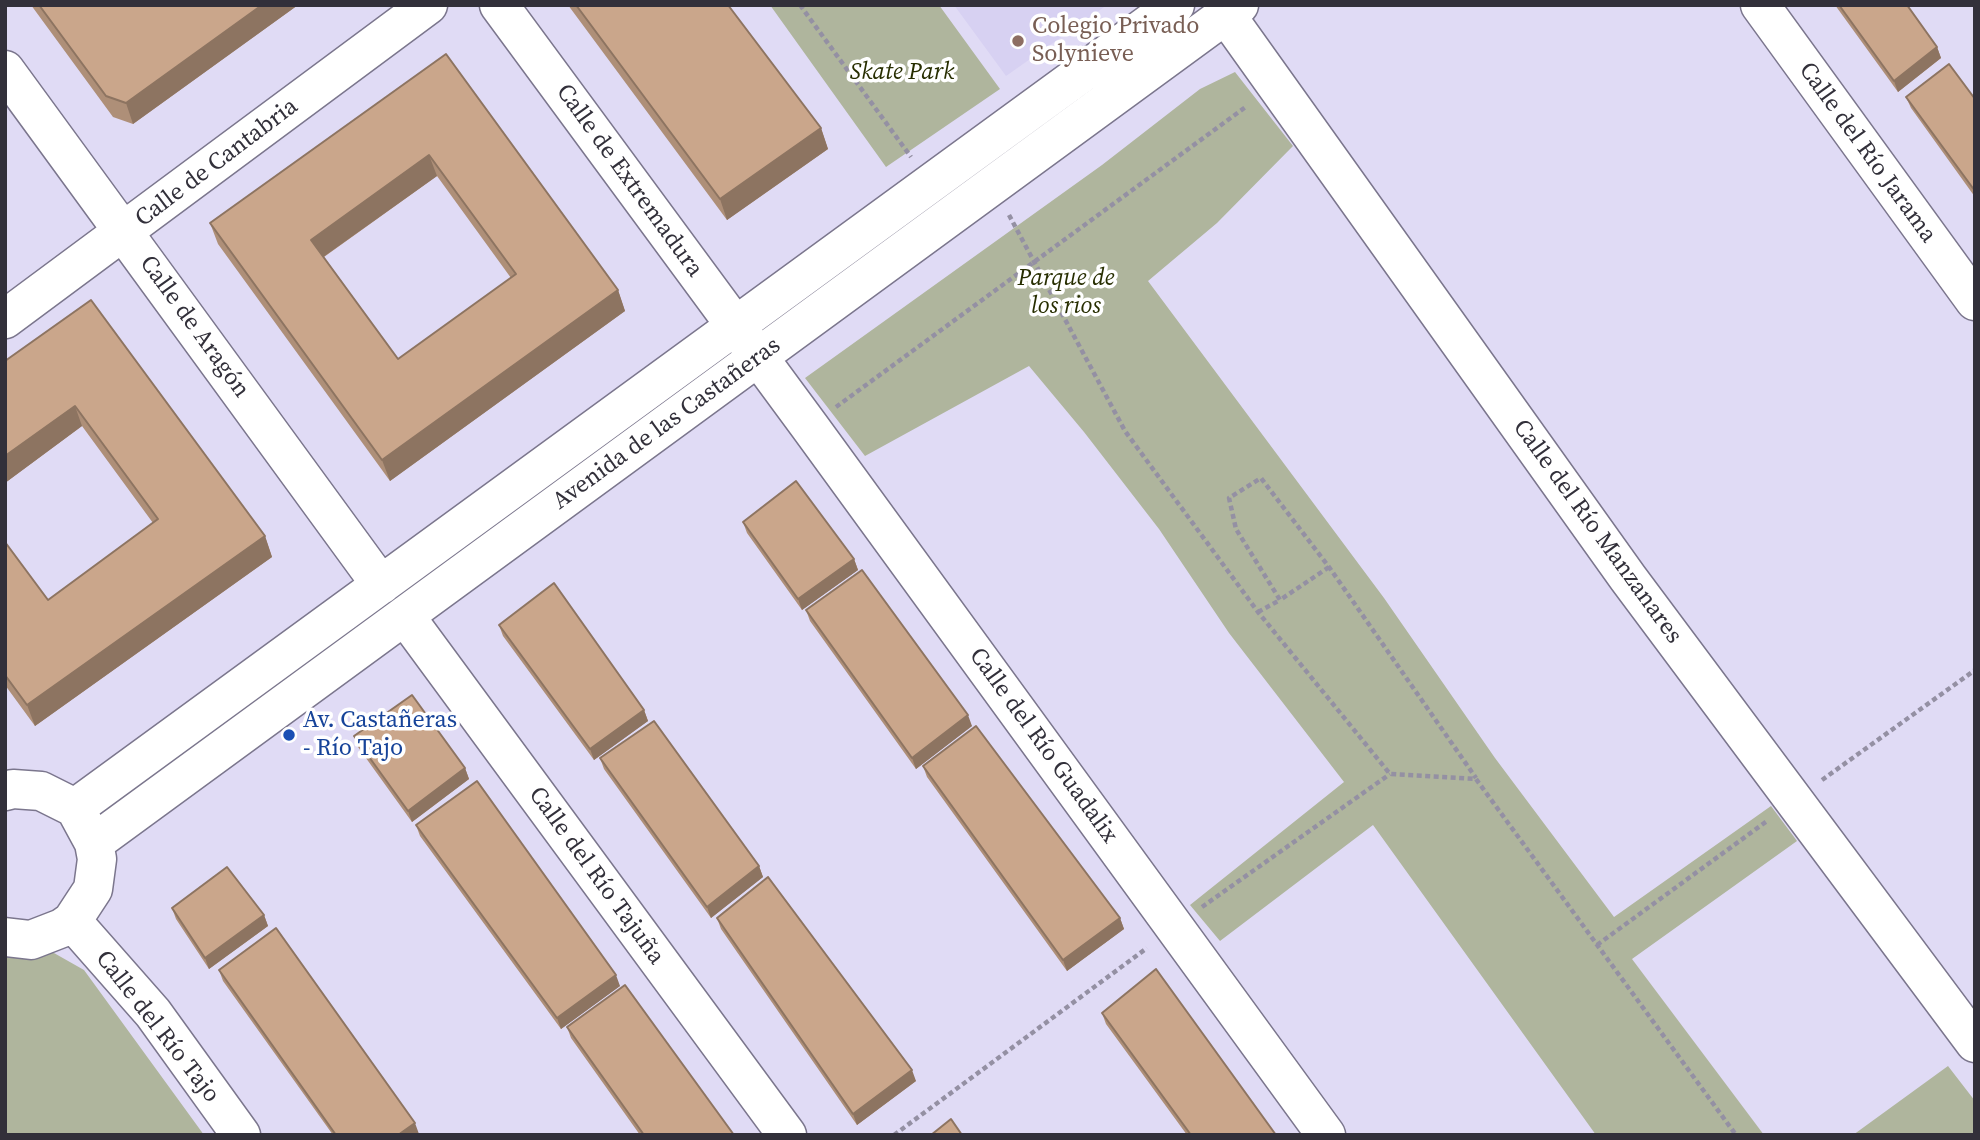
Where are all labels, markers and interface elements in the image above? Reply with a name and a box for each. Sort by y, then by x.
place label: Colegio Privado Solynieve [1032,13,1199,69]
marker: Colegio Privado Solynieve [1010,33,1026,49]
street label: Calle del Río Jarama [1792,57,1942,249]
park label: Skate Park [850,59,954,87]
street label: Calle de Extremadura [549,79,709,283]
street label: Calle de Cantabria [130,93,304,233]
street label: Calle de Aragón [133,250,255,404]
park label: Parque de los rios [1017,265,1115,321]
street label: Avenida de las Castañeras [547,332,787,516]
street label: Calle del Río Manzanares [1506,415,1688,649]
street label: Calle del Río Guadalix [962,643,1124,849]
place label: Av. Castañeras - Río Tajo [303,707,457,763]
marker: Av. Castañeras - Río Tajo [281,727,297,743]
street label: Calle del Río Tajuña [522,782,670,970]
street label: Calle del Río Tajo [89,945,225,1109]

